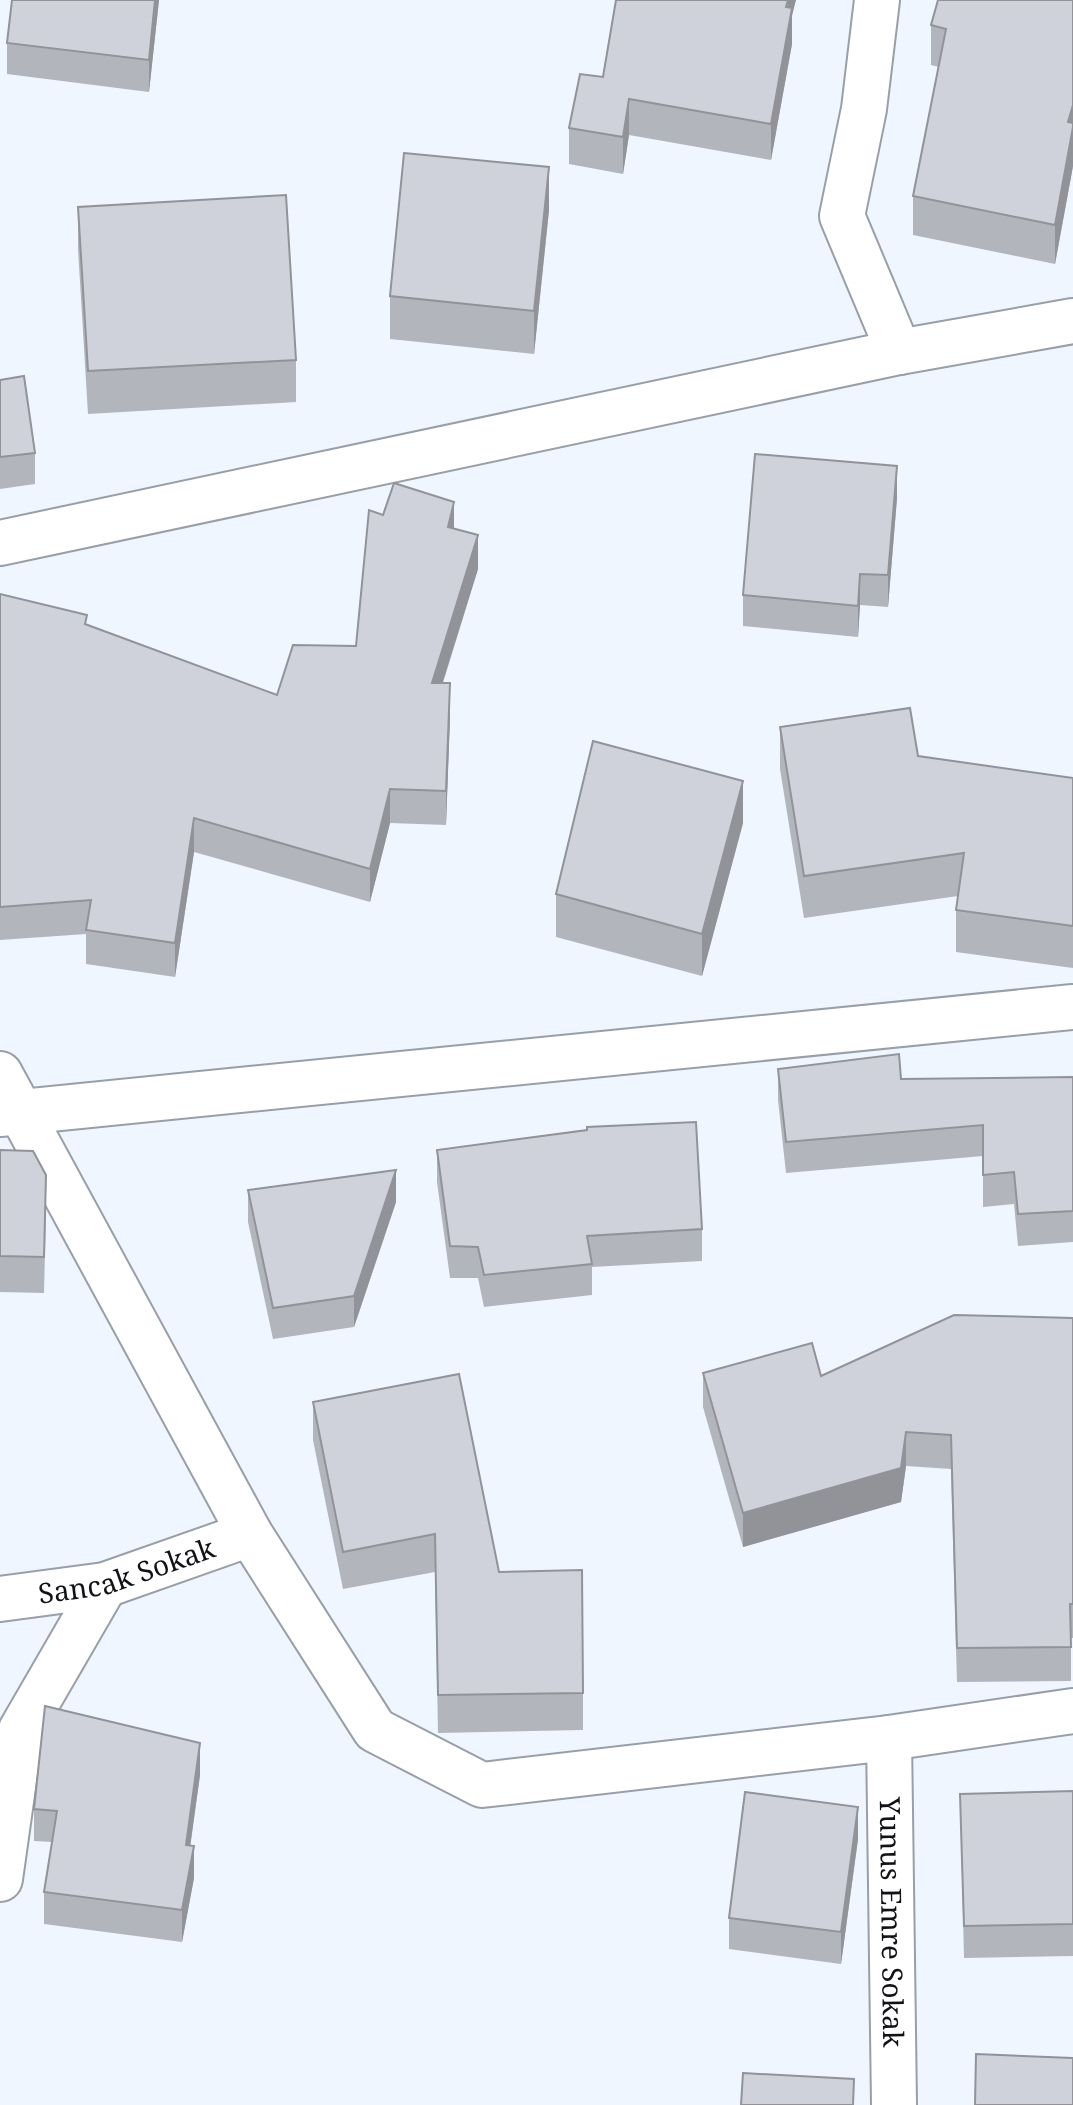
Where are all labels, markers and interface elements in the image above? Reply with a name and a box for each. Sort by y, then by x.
street label: Sancak Sokak [36,1528,220,1612]
street label: Yunus Emre Sokak [872,1796,913,2048]

